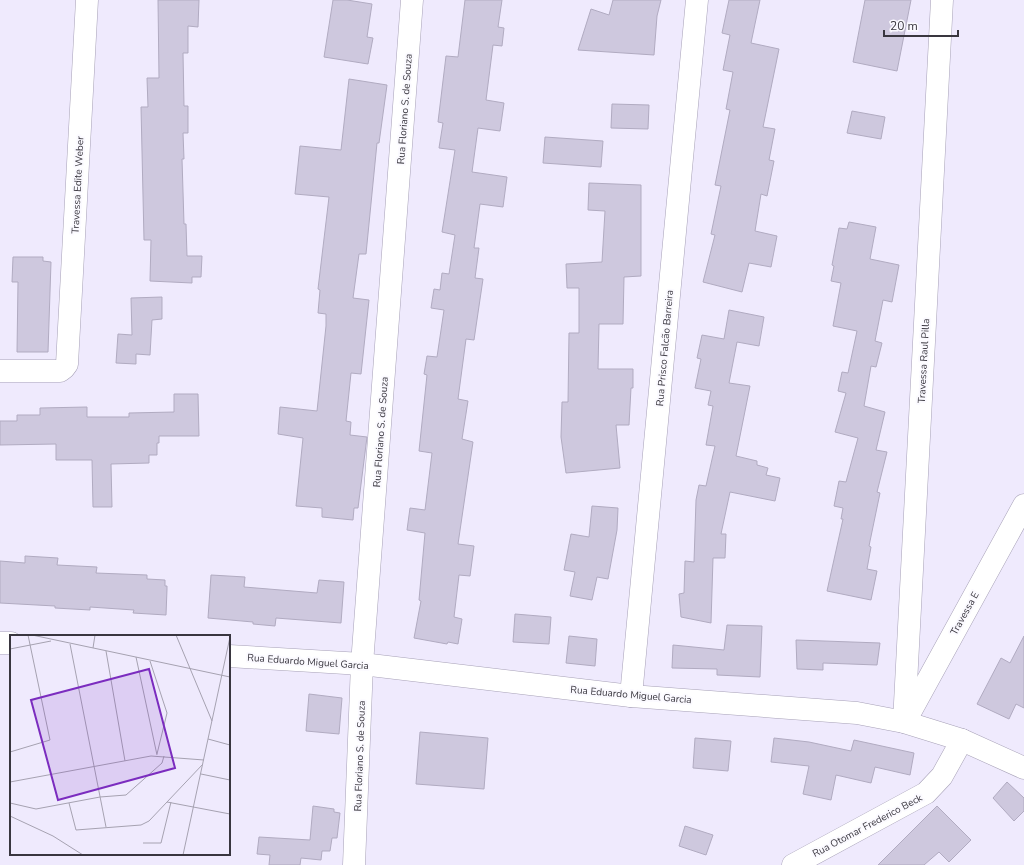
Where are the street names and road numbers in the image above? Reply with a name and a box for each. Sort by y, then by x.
street label: Rua Floriano S. de Souza [394,53,416,165]
street label: Travessa Edite Weber [68,136,88,234]
street label: Rua Prisco Falcão Barreira [653,289,677,407]
street label: Travessa Raul Pilla [915,318,933,404]
street label: Rua Floriano S. de Souza [370,376,392,488]
street label: Travessa E [947,589,983,638]
street label: Rua Eduardo Miguel Garcia [247,651,369,673]
street label: Rua Eduardo Miguel Garcia [570,683,692,707]
street label: Rua Floriano S. de Souza [351,700,369,812]
street label: Rua Otomar Frederico Beck [810,790,926,861]

